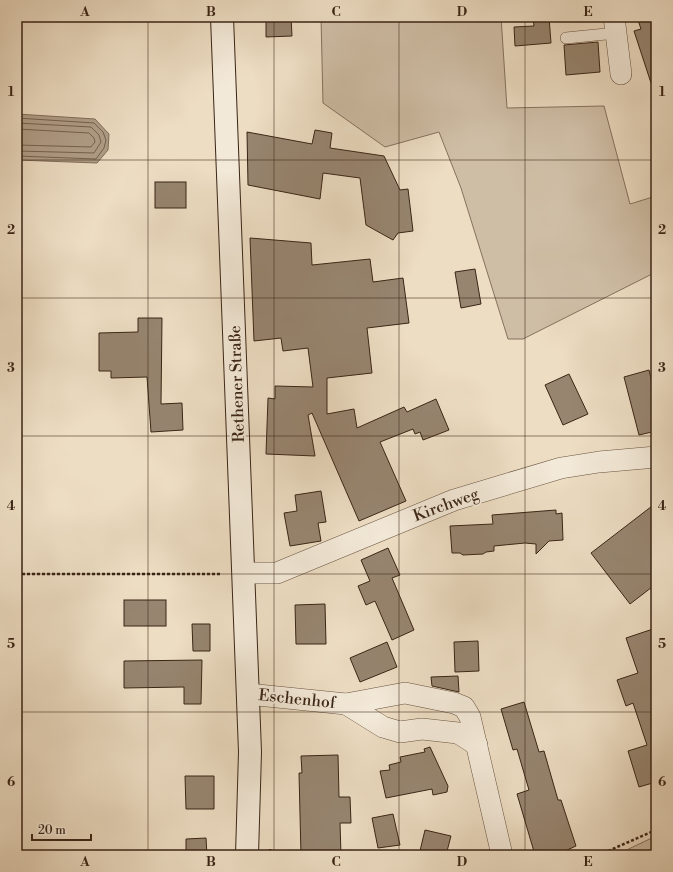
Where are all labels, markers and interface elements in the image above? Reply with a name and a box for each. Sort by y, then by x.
text: A [79,4,90,20]
text: B [206,4,216,20]
text: C [331,4,341,20]
text: D [457,4,467,20]
text: E [583,4,593,20]
text: 1 [8,84,15,100]
text: 1 [659,84,666,100]
text: 2 [7,222,15,238]
text: 2 [658,222,666,238]
street label: Rethener Straße [225,325,249,443]
text: 3 [7,360,15,376]
text: 3 [658,360,666,376]
street label: Kirchweg [410,484,482,526]
text: 4 [7,498,16,514]
text: 4 [658,498,667,514]
text: 5 [7,636,15,652]
text: 5 [658,636,666,652]
street label: Eschenhof [258,685,338,713]
text: 6 [7,774,15,790]
text: 6 [658,774,666,790]
scale bar [32,816,91,842]
text: 20 m [38,823,66,838]
text: A [79,854,90,870]
text: B [206,854,216,870]
text: C [331,854,341,870]
text: D [457,854,467,870]
text: E [583,854,593,870]

